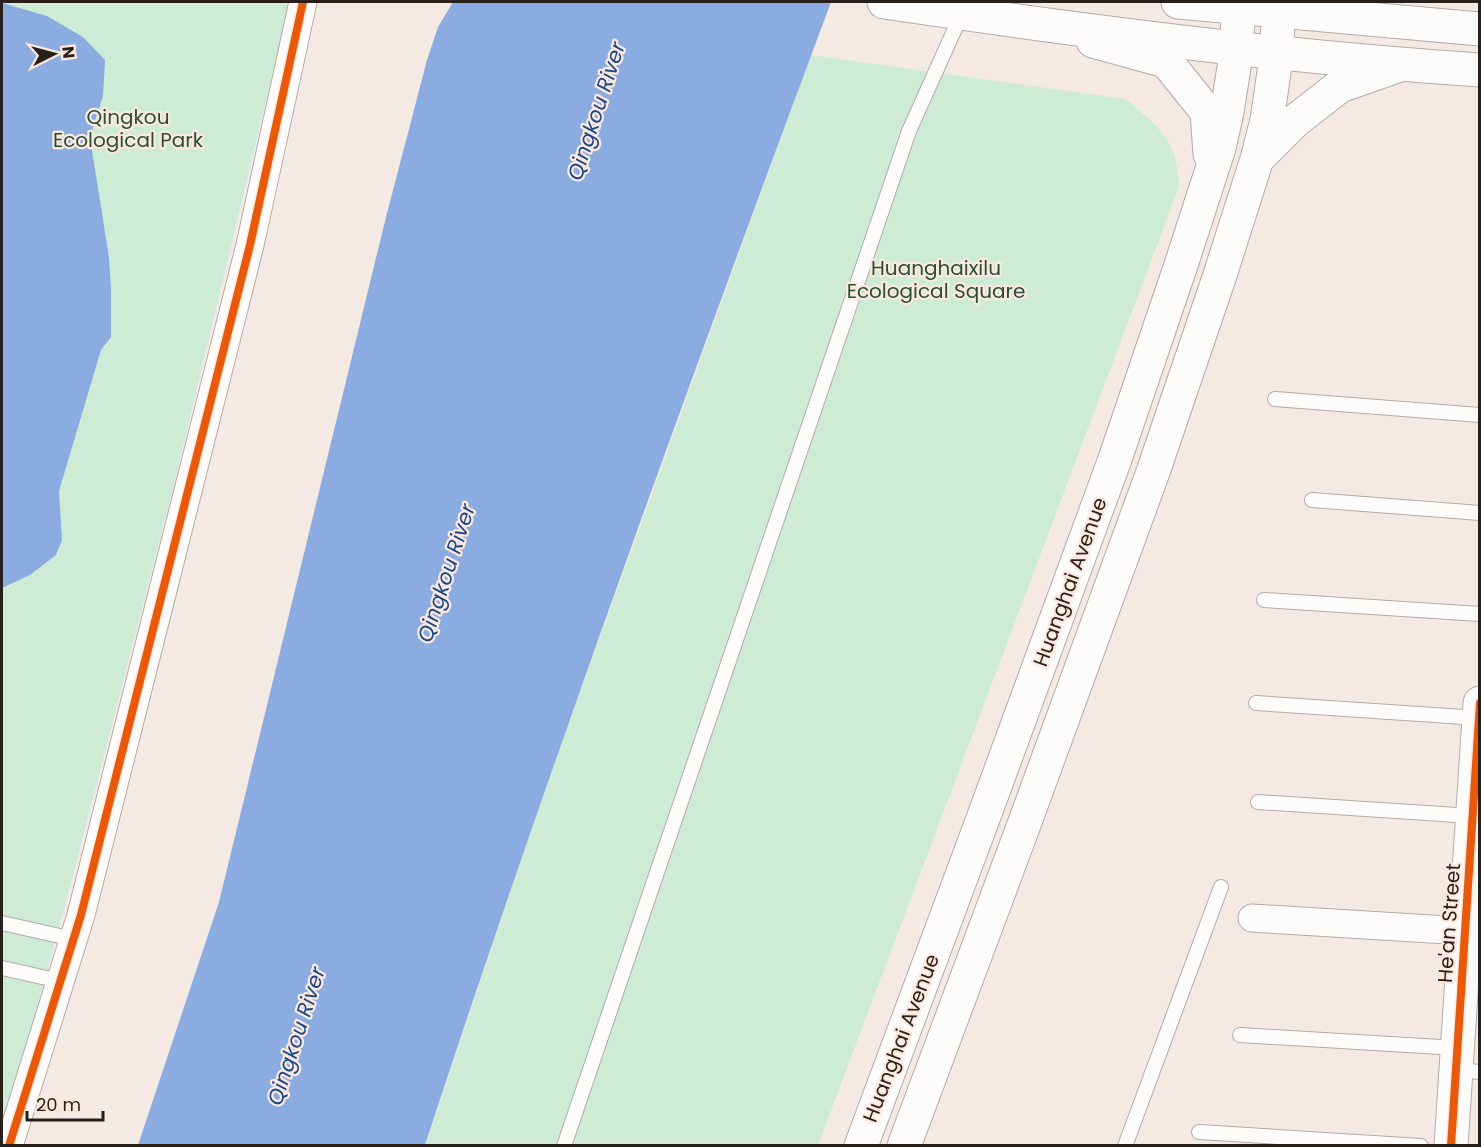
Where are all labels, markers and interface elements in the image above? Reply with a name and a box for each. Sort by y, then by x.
north arrow [24,24,84,84]
water label: Qingkou River [560,37,632,184]
text: N [56,45,80,60]
park label: Qingkou Ecological Park [53,103,204,154]
park label: Huanghaixilu Ecological Square [847,254,1025,305]
street label: Huanghai Avenue [1026,493,1114,671]
water label: Qingkou River [410,499,482,646]
street label: He'an Street [1431,862,1467,984]
street label: Huanghai Avenue [856,950,946,1126]
water label: Qingkou River [260,962,332,1109]
scale bar [27,1084,104,1122]
text: 20 m [36,1092,81,1117]

